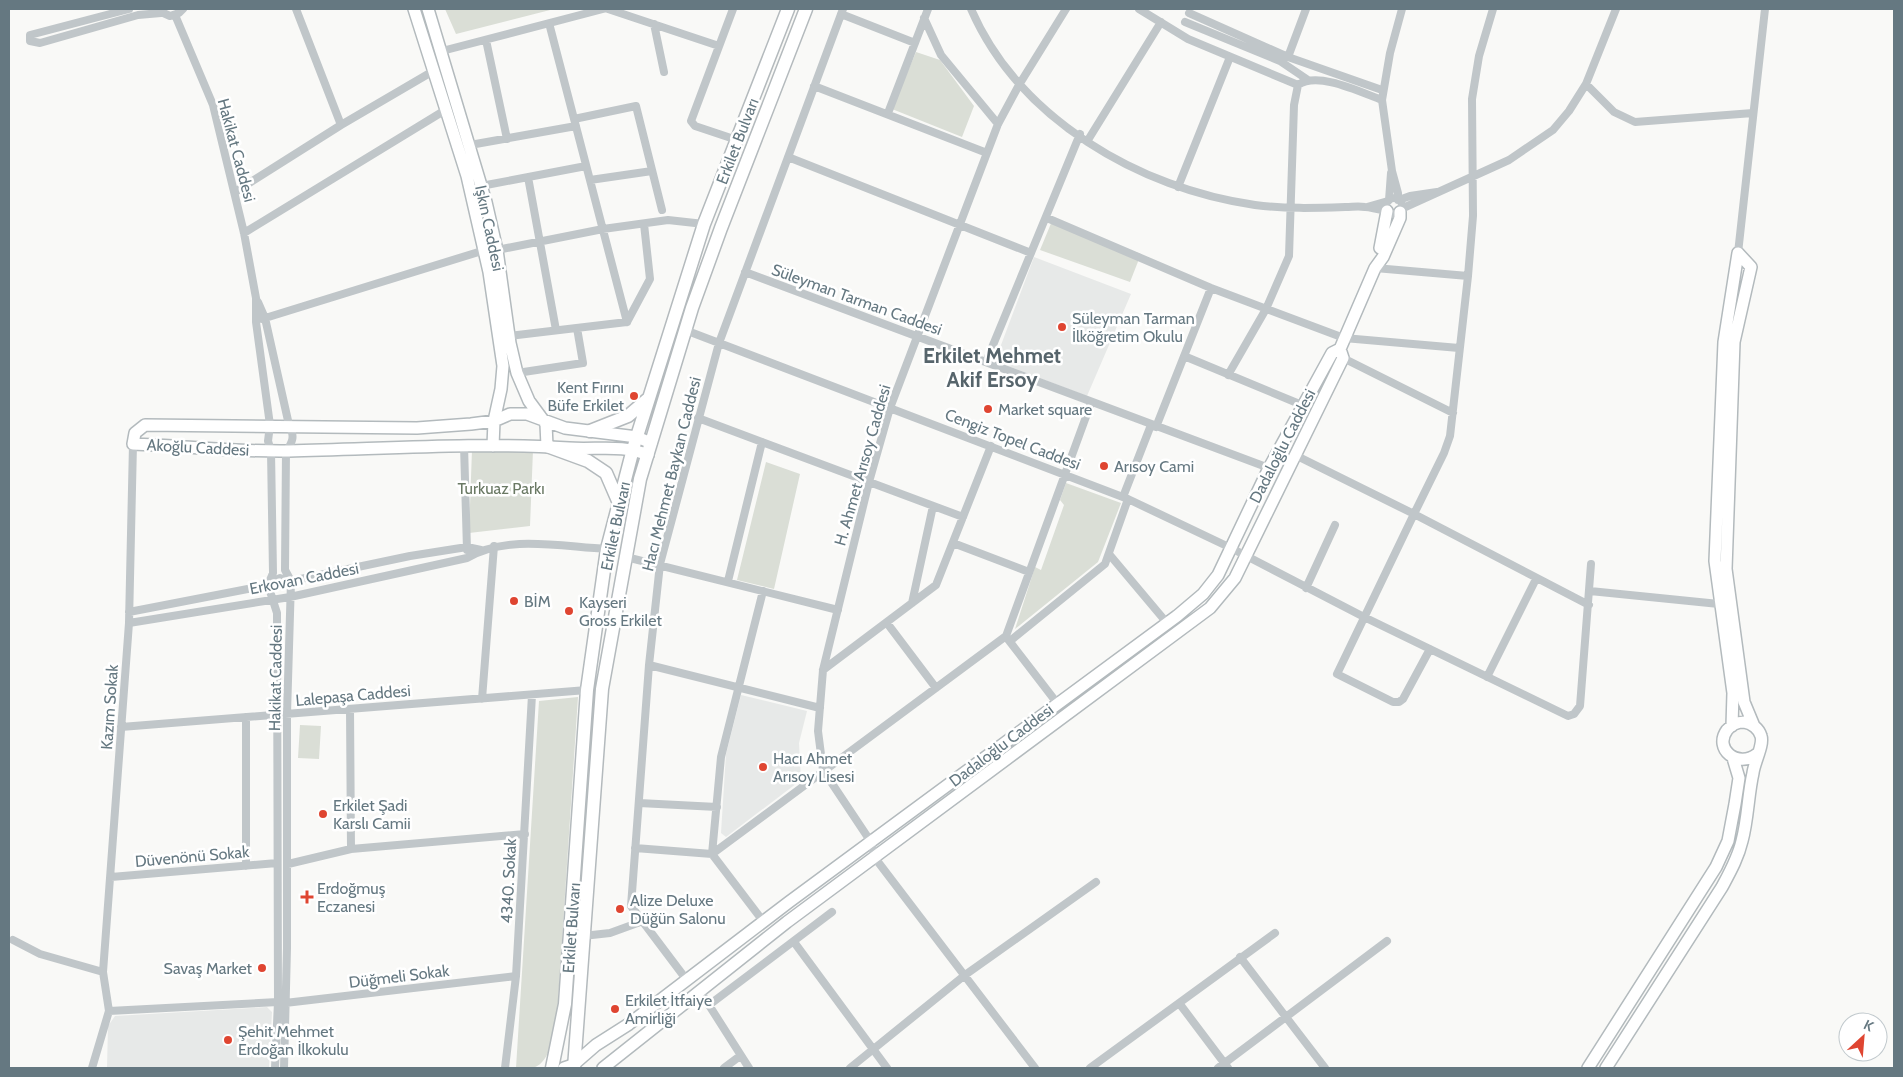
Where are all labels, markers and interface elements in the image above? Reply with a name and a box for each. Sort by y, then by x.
street label: Erkilet Bulvarı [712,95,763,187]
street label: Hakikat Caddesi [214,96,259,204]
street label: Işkın Caddesi [471,183,508,273]
street label: Süleyman Tarman Caddesi [769,260,945,339]
place label: Süleyman Tarman İlköğretim Okulu [1072,309,1195,346]
marker: Süleyman Tarman İlköğretim Okulu [1056,321,1068,333]
district label: Erkilet Mehmet Akif Ersoy [923,343,1061,392]
street label: Hacı Mehmet Baykan Caddesi [638,375,705,573]
place label: Kent Fırını Büfe Erkilet [548,378,625,415]
street label: H. Ahmet Arısoy Caddesi [830,382,895,548]
street label: Dadaloğlu Caddesi [1245,386,1319,506]
marker: Kent Fırını Büfe Erkilet [628,390,640,402]
place label: Market square [998,400,1092,419]
marker: Market square [982,403,994,415]
street label: Cengiz Topel Caddesi [942,405,1083,474]
street label: Akoğlu Caddesi [146,435,250,460]
place label: Arısoy Cami [1114,457,1194,476]
marker: Arısoy Cami [1098,460,1110,472]
park label: Turkuaz Parkı [457,479,545,498]
street label: Erkilet Bulvarı [597,480,634,572]
street label: Erkovan Caddesi [248,559,360,598]
place label: BİM [524,592,551,611]
place label: Kayseri Gross Erkilet [579,593,662,630]
marker: BİM [508,595,520,607]
marker: Kayseri Gross Erkilet [563,605,575,617]
street label: Hakikat Caddesi [265,625,286,731]
street label: Kazım Sokak [97,663,122,750]
street label: Lalepaşa Caddesi [295,681,411,710]
street label: Dadaloğlu Caddesi [945,700,1057,791]
place label: Hacı Ahmet Arısoy Lisesi [773,749,854,786]
marker: Hacı Ahmet Arısoy Lisesi [757,761,769,773]
place label: Erkilet Şadi Karslı Camii [333,796,411,833]
marker: Erkilet Şadi Karslı Camii [317,808,329,820]
street label: 4340. Sokak [497,837,520,924]
street label: Düvenönü Sokak [134,842,251,871]
place label: Erdoğmuş Eczanesi [317,879,386,916]
street label: Erkilet Bulvarı [559,882,584,974]
marker: Erdoğmuş Eczanesi [301,891,313,903]
place label: Alize Deluxe Düğün Salonu [630,891,726,928]
marker: Alize Deluxe Düğün Salonu [614,903,626,915]
place label: Savaş Market [164,959,253,978]
street label: Düğmeli Sokak [348,961,451,992]
marker: Savaş Market [256,962,268,974]
place label: Erkilet İtfaiye Amirliği [625,991,712,1028]
marker: Erkilet İtfaiye Amirliği [609,1003,621,1015]
north arrow [1838,1012,1888,1062]
text: K [1861,1015,1877,1035]
place label: Şehit Mehmet Erdoğan İlkokulu [238,1022,349,1059]
marker: Şehit Mehmet Erdoğan İlkokulu [222,1034,234,1046]

